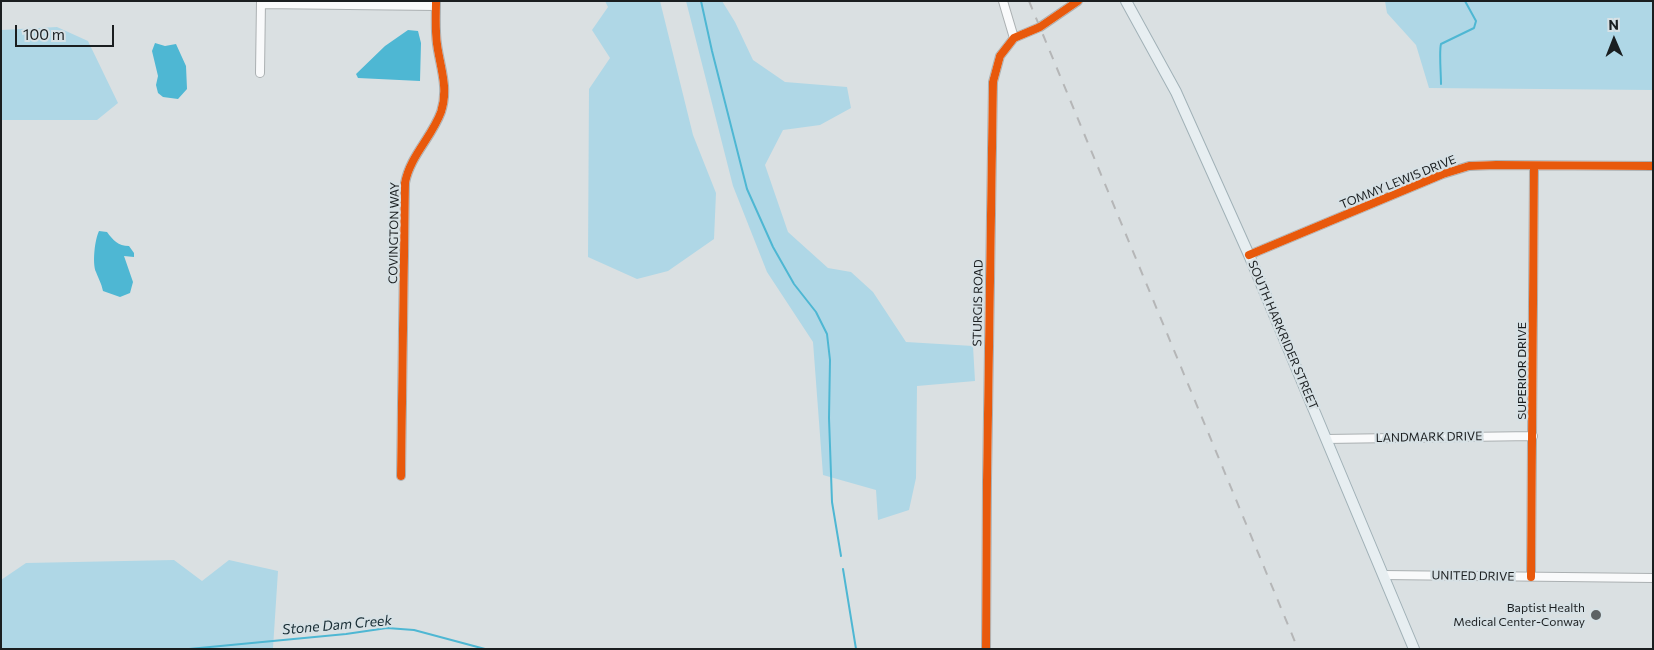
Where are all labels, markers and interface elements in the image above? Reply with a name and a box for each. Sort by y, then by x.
scale bar [18,15,116,47]
north arrow [1589,15,1639,65]
text: N [1608,16,1619,33]
text: 100 m [23,25,65,43]
street label: TOMMY LEWIS DRIVE [1338,152,1458,212]
street label: COVINGTON WAY [386,182,402,284]
street label: SOUTH HARKRIDER STREET [1245,258,1321,412]
street label: STURGIS ROAD [970,259,986,347]
street label: SUPERIOR DRIVE [1515,322,1529,420]
street label: LANDMARK DRIVE [1376,429,1482,445]
street label: UNITED DRIVE [1432,568,1514,584]
place label: Baptist Health Medical Center-Conway [1453,601,1585,629]
marker: Baptist Health Medical Center-Conway [1589,608,1603,622]
water label: Stone Dam Creek [281,612,393,638]

